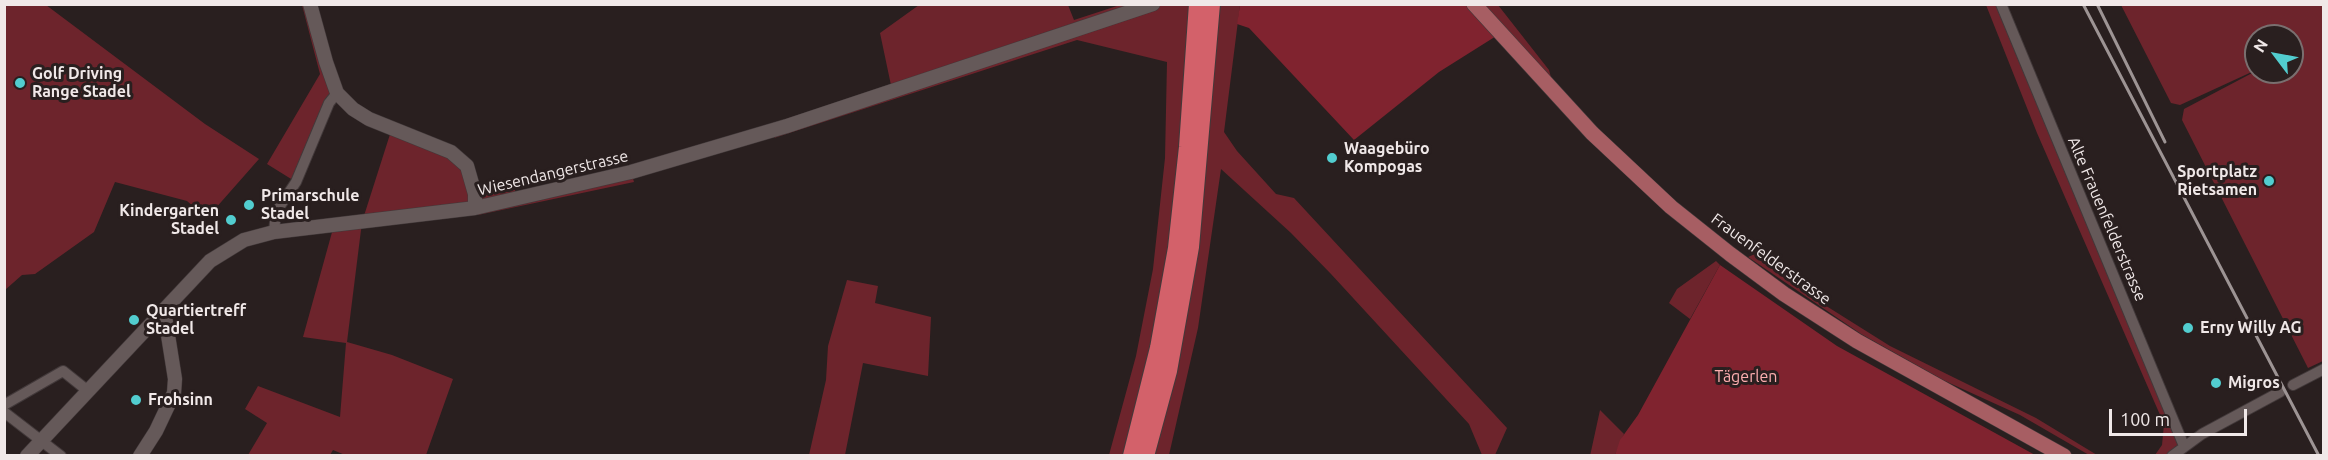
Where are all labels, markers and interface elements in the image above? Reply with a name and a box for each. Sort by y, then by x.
north arrow [2244,24,2304,84]
text: N [2250,36,2271,55]
place label: Golf Driving Range Stadel [32,64,131,102]
marker: Golf Driving Range Stadel [13,76,27,90]
street label: Alte Frauenfelderstrasse [2064,134,2150,304]
place label: Waagebüro Kompogas [1344,139,1430,177]
street label: Wiesendangerstrasse [476,146,630,200]
marker: Waagebüro Kompogas [1325,151,1339,165]
place label: Sportplatz Rietsamen [2177,162,2257,200]
marker: Sportplatz Rietsamen [2262,174,2276,188]
place label: Primarschule Stadel [261,186,359,224]
marker: Primarschule Stadel [242,198,256,212]
place label: Kindergarten Stadel [119,201,219,239]
street label: Frauenfelderstrasse [1707,209,1835,309]
marker: Kindergarten Stadel [224,213,238,227]
place label: Quartiertreff Stadel [146,301,246,339]
marker: Quartiertreff Stadel [127,313,141,327]
place label: Erny Willy AG [2200,318,2302,338]
marker: Erny Willy AG [2181,321,2195,335]
park label: Tägerlen [1715,367,1777,387]
place label: Migros [2228,373,2280,393]
marker: Migros [2209,376,2223,390]
place label: Frohsinn [148,390,213,410]
marker: Frohsinn [129,393,143,407]
scale bar [2112,397,2250,435]
text: 100 m [2120,409,2170,429]

